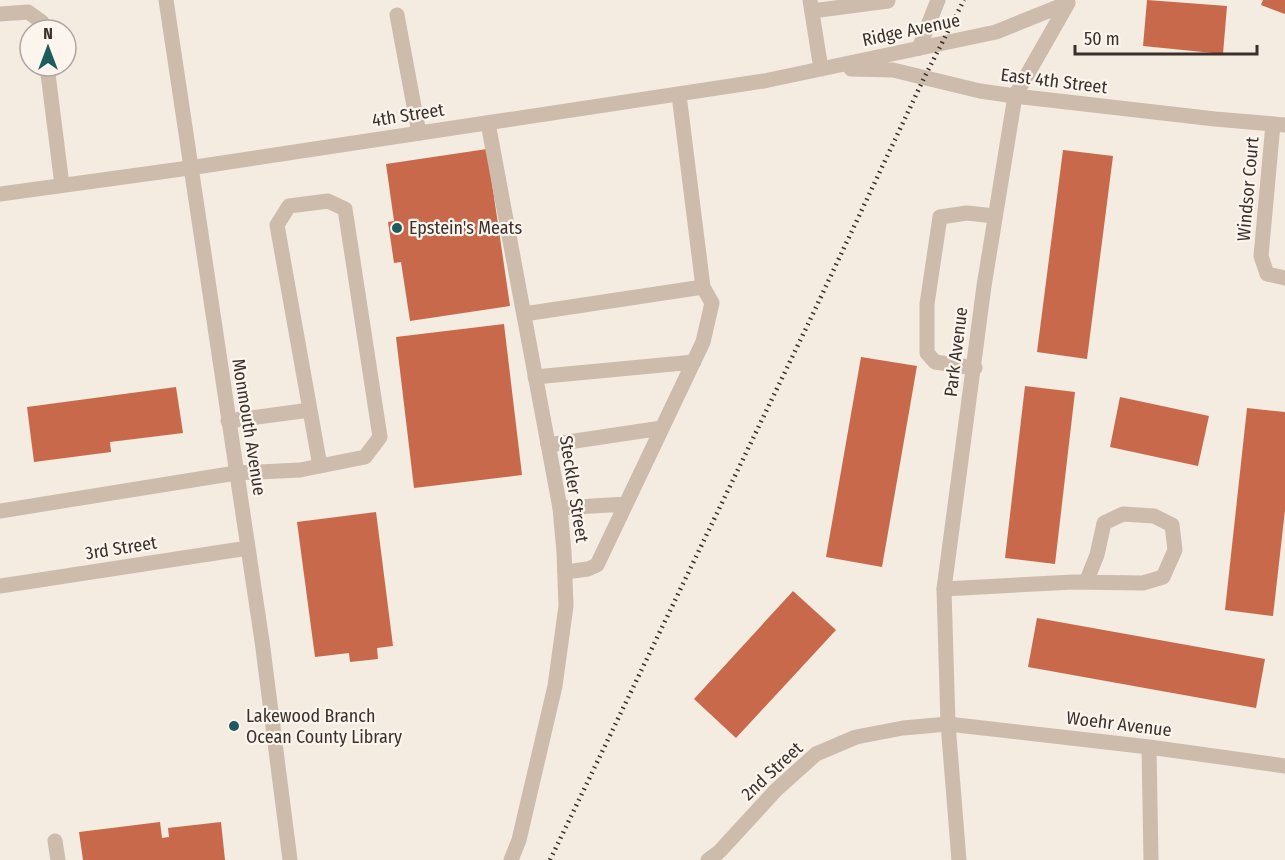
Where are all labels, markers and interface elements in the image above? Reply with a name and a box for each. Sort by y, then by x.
street label: Ridge Avenue [860,9,962,51]
north arrow [18,18,78,78]
scale bar [1075,18,1256,56]
text: N [43,24,53,43]
text: 50 m [1084,28,1120,50]
street label: East 4th Street [999,64,1109,98]
street label: 4th Street [370,98,446,132]
street label: Windsor Court [1232,136,1264,242]
place label: Epstein's Meats [409,217,522,239]
marker: Epstein's Meats [390,221,404,235]
street label: Park Avenue [940,306,972,398]
street label: Monmouth Avenue [227,357,271,497]
street label: Steckler Street [555,434,593,544]
street label: 3rd Street [84,531,158,564]
place label: Lakewood Branch Ocean County Library [246,705,402,748]
street label: Woehr Avenue [1065,707,1173,741]
marker: Lakewood Branch Ocean County Library [227,719,241,733]
street label: 2nd Street [737,737,807,805]

